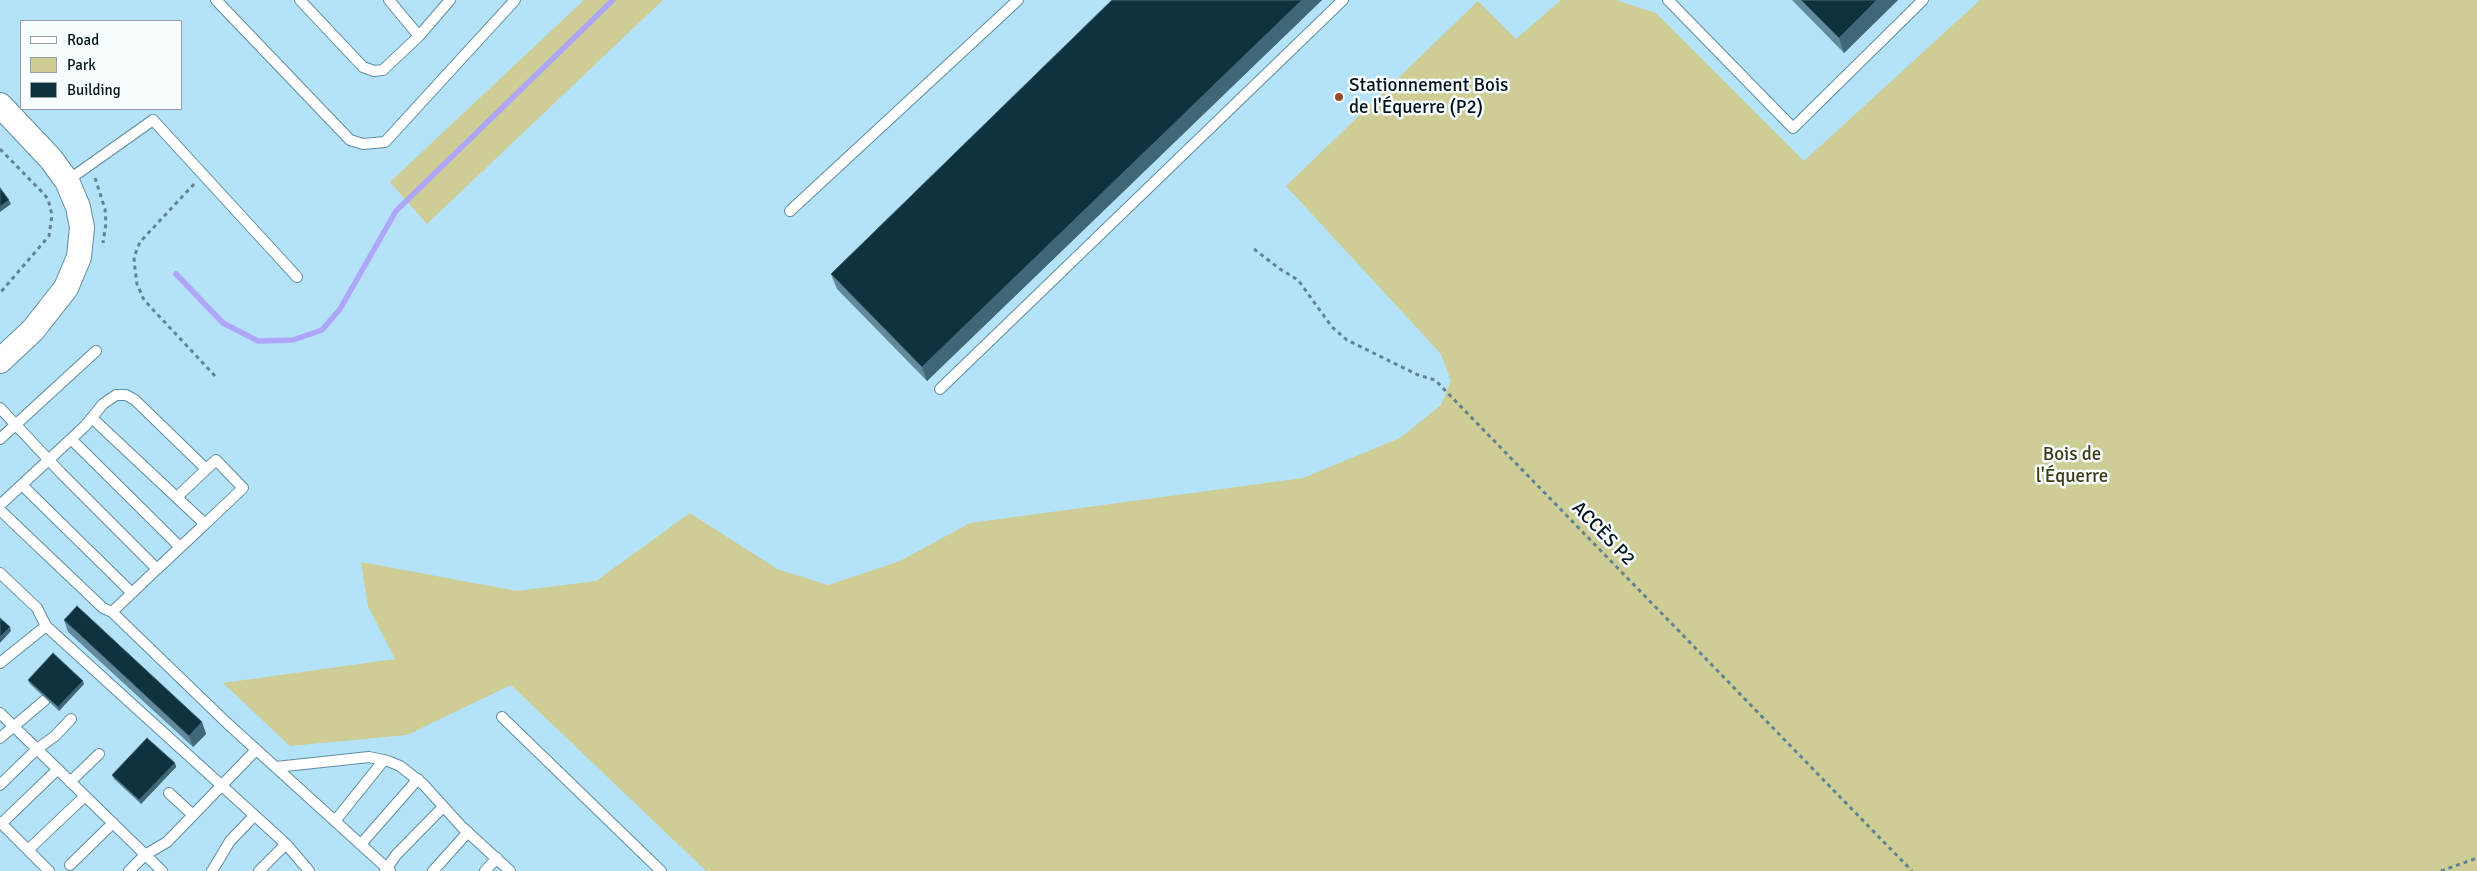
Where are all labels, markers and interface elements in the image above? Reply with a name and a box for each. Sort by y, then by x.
legend [20,20,182,110]
text: Road [67,31,99,49]
text: Park [67,56,96,74]
place label: Stationnement Bois de l'Équerre (P2) [1349,75,1508,119]
text: Building [67,81,121,99]
marker: Stationnement Bois de l'Équerre (P2) [1333,91,1345,103]
park label: Bois de l'Équerre [2036,444,2108,488]
street label: ACCÈS P2 [1567,497,1639,571]

